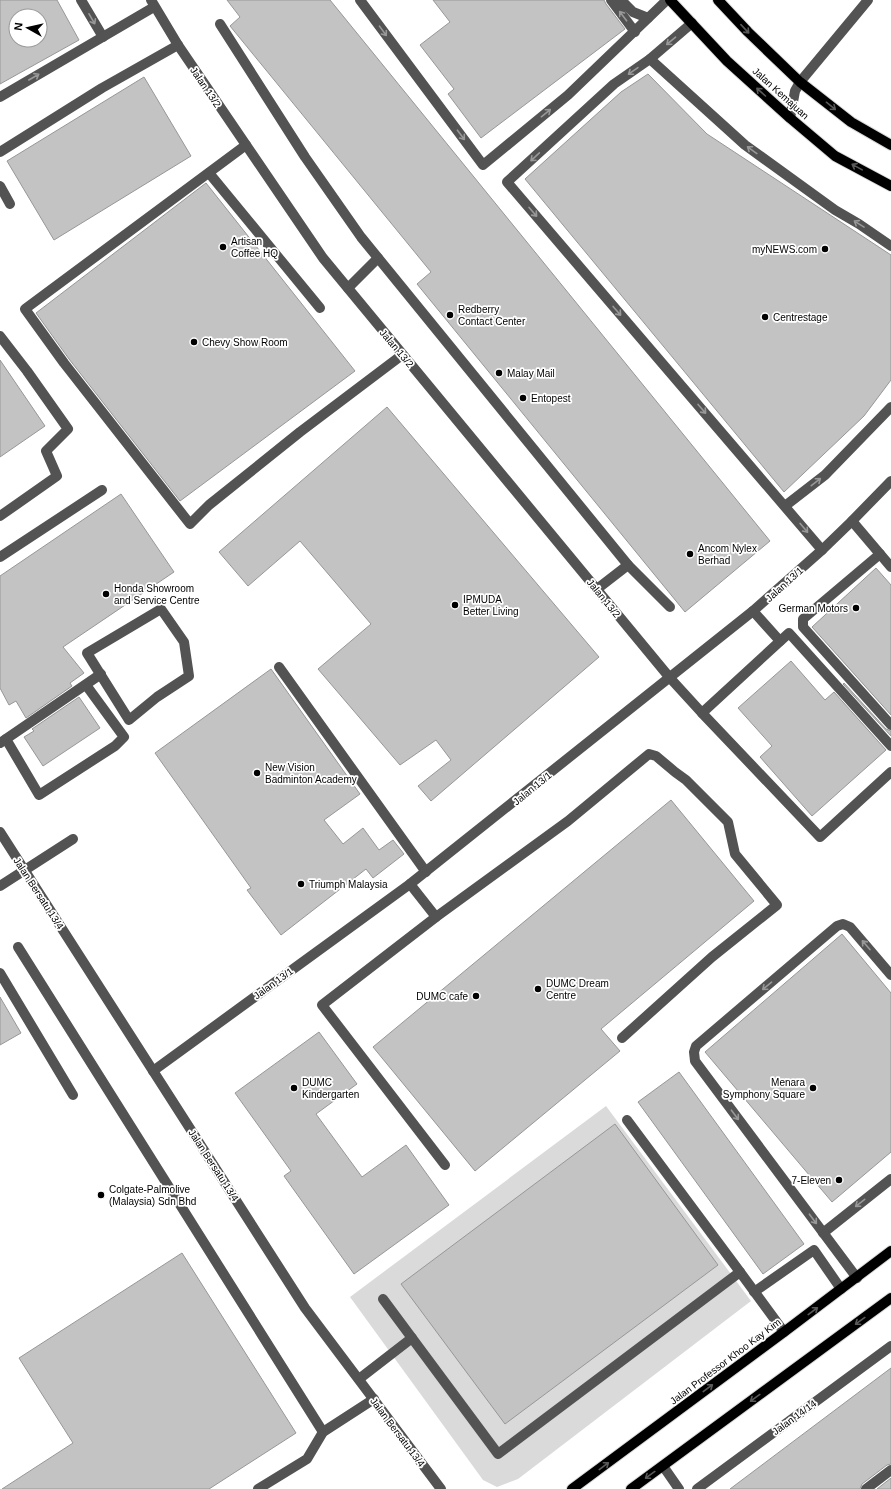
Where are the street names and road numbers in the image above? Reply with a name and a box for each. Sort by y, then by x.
street label: Jalan 13/2 [188,65,223,110]
street label: Jalan Kemajuan [750,65,811,121]
street label: Jalan 13/2 [378,327,416,370]
street label: Jalan 13/1 [764,565,805,604]
street label: Jalan 13/2 [585,577,623,620]
street label: Jalan 13/1 [511,769,554,807]
street label: Jalan Bersatu 13/4 [11,855,66,932]
street label: Jalan 13/1 [251,965,296,1001]
street label: Jalan Bersatu 13/4 [186,1127,241,1204]
street label: Jalan Professor Khoo Kay Kim [668,1316,783,1407]
street label: Jalan Bersatu 13/4 [368,1396,427,1469]
street label: Jalan 14/14 [770,1398,819,1437]

